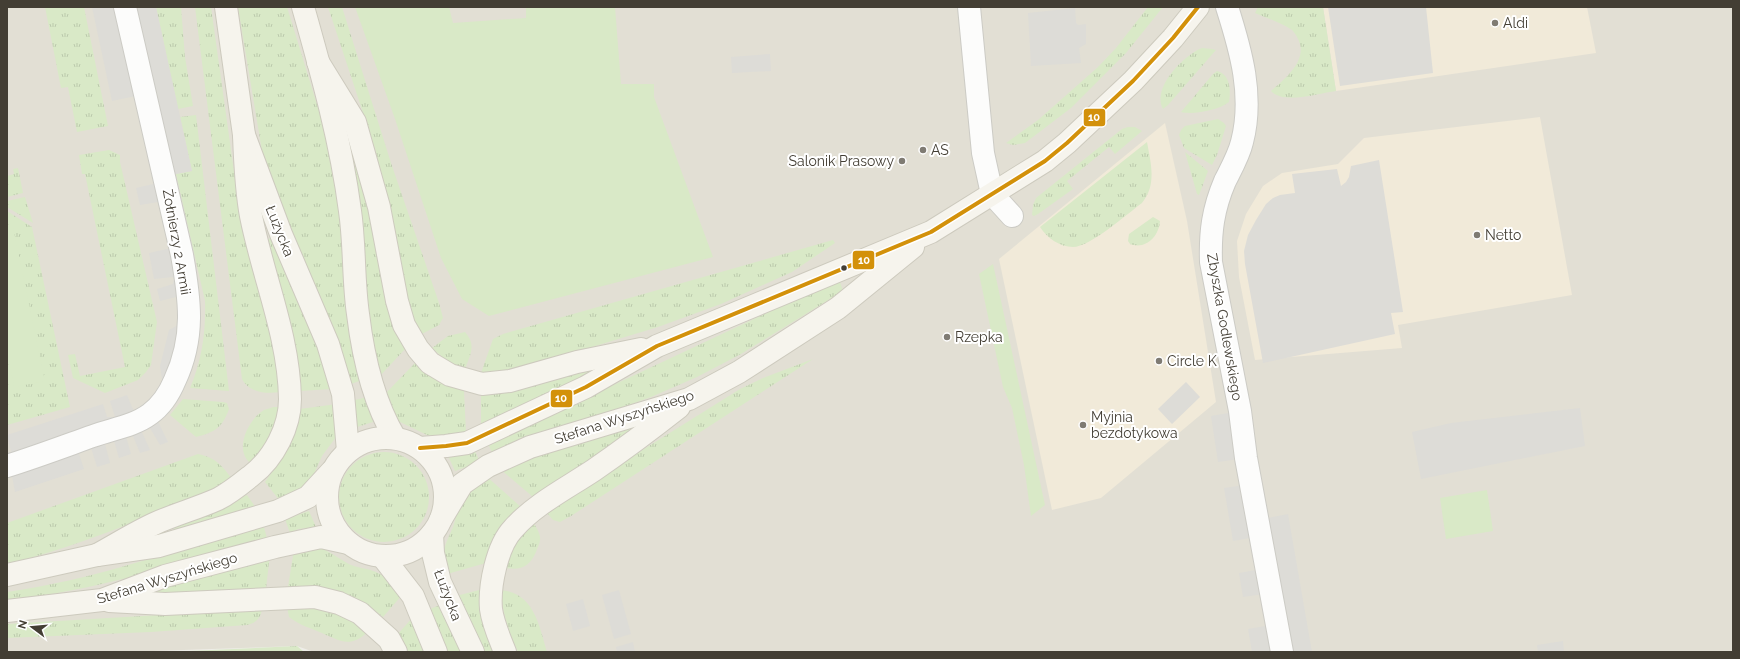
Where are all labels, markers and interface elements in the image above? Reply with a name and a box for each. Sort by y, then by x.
place label: Aldi [1503,15,1528,31]
marker: Aldi [1490,18,1500,28]
line badge: 10 [1083,108,1106,127]
text: 10 [1088,111,1100,124]
place label: AS [931,142,949,158]
marker: AS [918,145,928,155]
place label: Salonik Prasowy [789,153,894,169]
marker: Salonik Prasowy [897,156,907,166]
street label: Żołnierzy 2 Armii [160,188,196,296]
street label: Łużycka [263,203,297,259]
place label: Netto [1485,227,1521,243]
marker: Netto [1472,230,1482,240]
line badge: 10 [852,250,875,270]
street label: Zbyszka Godlewskiego [1204,252,1246,402]
text: 10 [858,254,870,267]
unlabelled marker [839,263,849,273]
place label: Rzepka [955,329,1003,345]
marker: Rzepka [942,332,952,342]
place label: Circle K [1167,353,1217,369]
marker: Circle K [1154,356,1164,366]
street label: Stefana Wyszyńskiego [552,387,696,447]
line badge: 10 [550,389,573,408]
text: 10 [555,392,567,405]
place label: Myjnia bezdotykowa [1091,409,1178,441]
marker: Myjnia bezdotykowa [1078,420,1088,430]
street label: Stefana Wyszyńskiego [95,549,239,607]
street label: Łużycka [431,567,465,623]
north arrow [12,607,52,647]
text: N [15,619,30,630]

